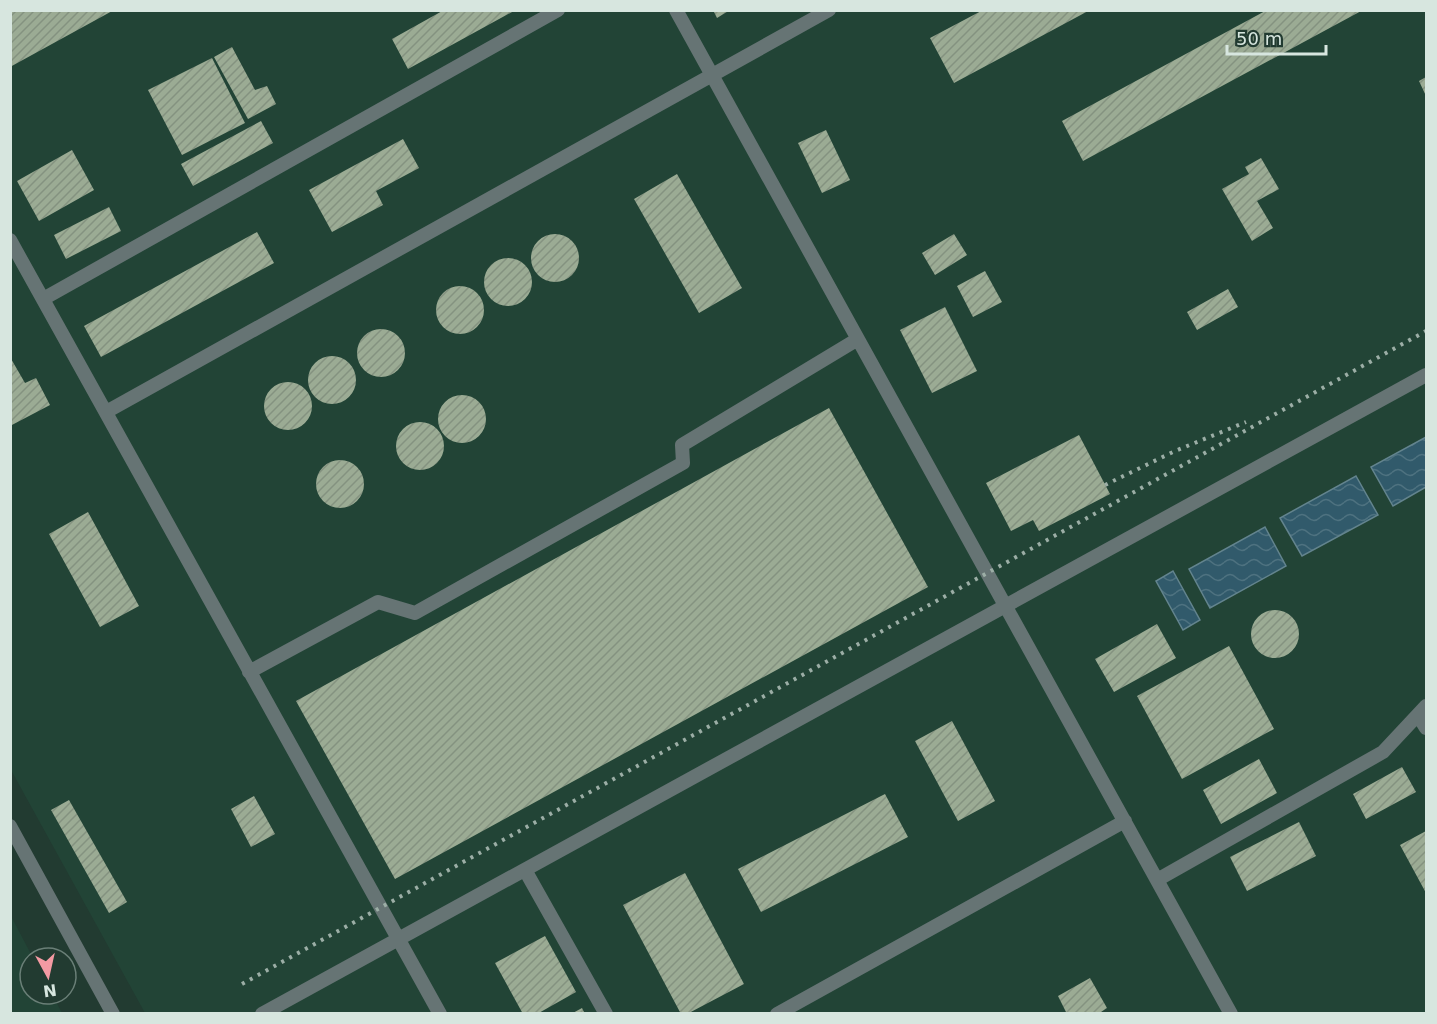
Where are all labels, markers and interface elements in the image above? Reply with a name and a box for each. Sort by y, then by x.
scale bar [1227,18,1326,56]
text: 50 m [1236,28,1282,49]
north arrow [18,946,78,1006]
text: N [42,980,58,1001]

